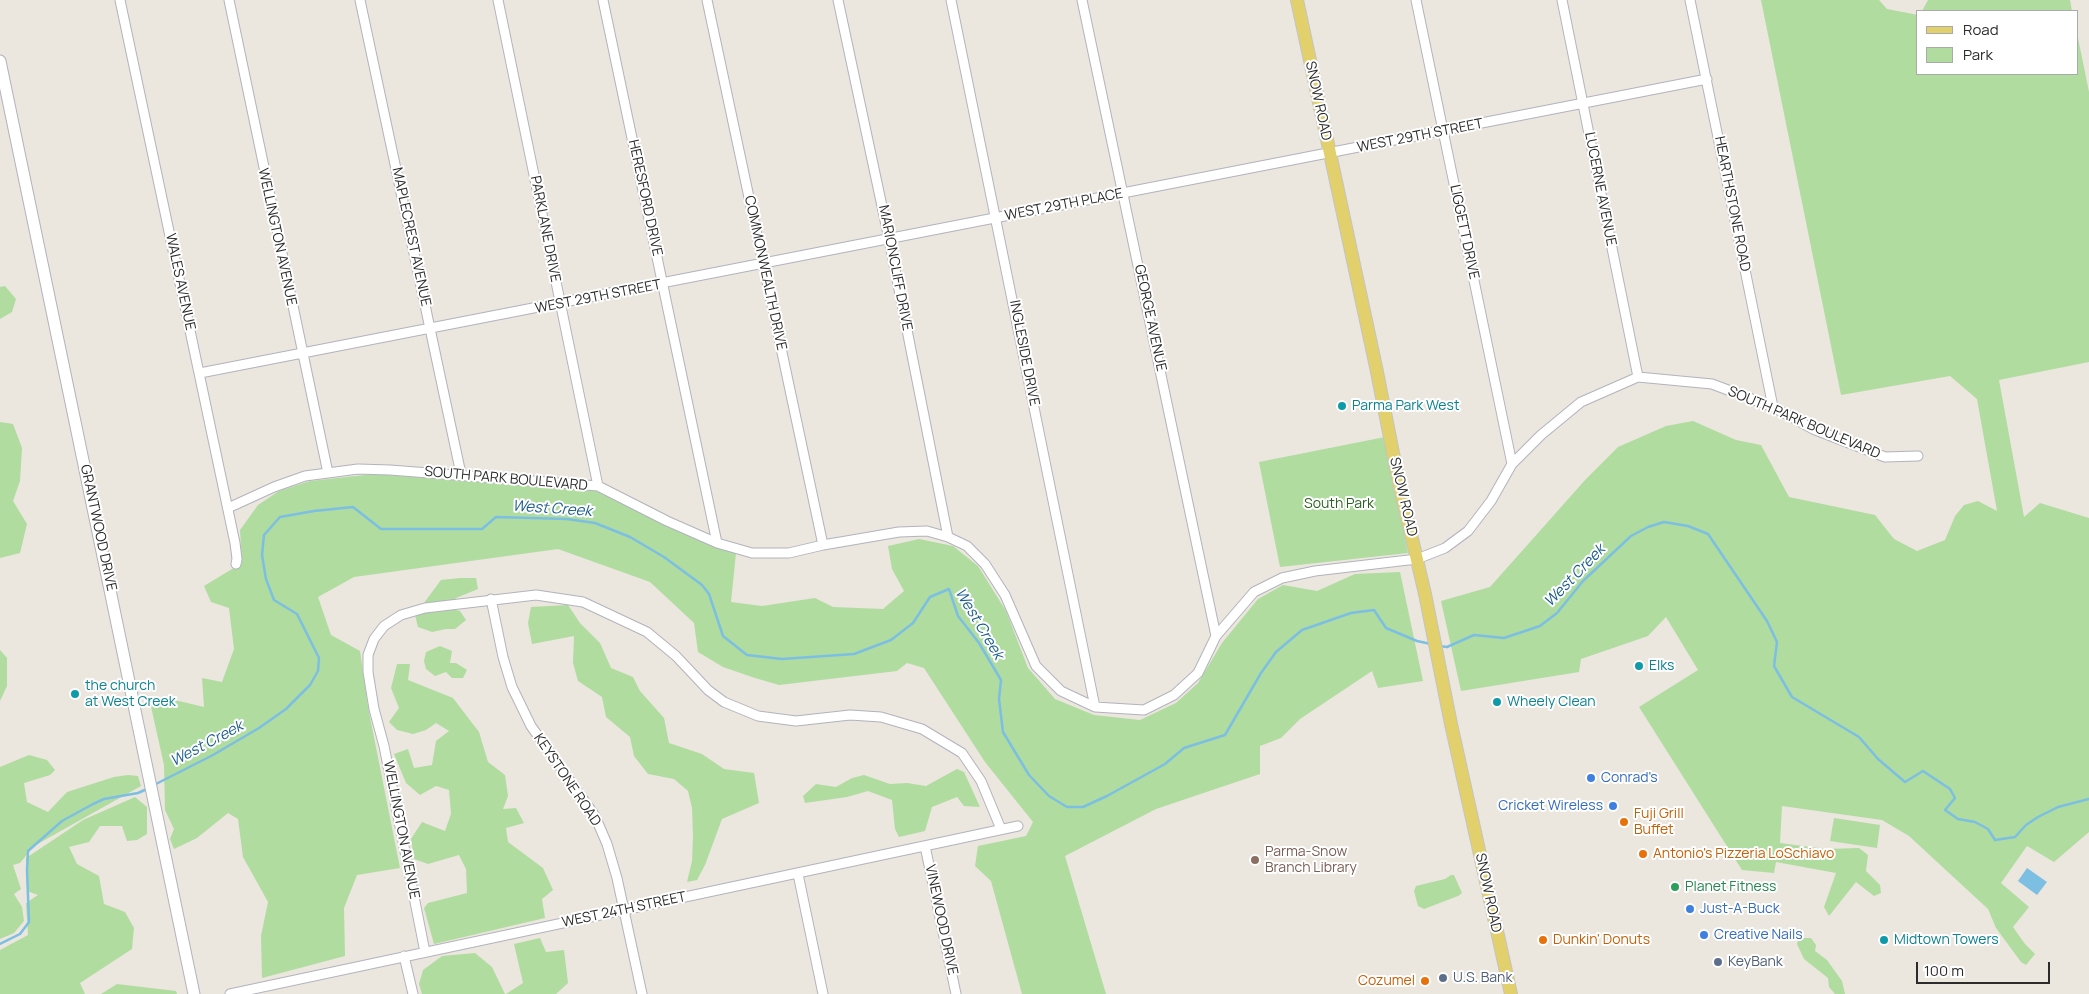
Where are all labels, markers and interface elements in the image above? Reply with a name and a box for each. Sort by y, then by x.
legend [1916,10,2079,75]
text: Road [1963,19,1999,40]
text: Park [1963,44,1993,65]
street label: SNOW ROAD [1301,60,1335,142]
street label: WEST 29TH STREET [1356,116,1484,156]
street label: LUCERNE AVENUE [1581,131,1619,247]
street label: HEARTHSTONE ROAD [1711,135,1753,273]
street label: HERESFORD DRIVE [624,138,666,258]
street label: MAPLECREST AVENUE [388,166,434,308]
street label: WELLINGTON AVENUE [254,167,300,307]
street label: PARKLANE DRIVE [526,174,564,284]
street label: LIGGETT DRIVE [1446,183,1482,281]
street label: WEST 29TH PLACE [1003,185,1125,225]
street label: COMMONWEALTH DRIVE [740,194,790,352]
street label: MARIONCLIFF DRIVE [875,204,915,332]
street label: WALES AVENUE [162,232,198,332]
street label: GEORGE AVENUE [1130,263,1170,373]
street label: WEST 29TH STREET [534,277,662,317]
street label: INGLESIDE DRIVE [1006,299,1042,407]
street label: SOUTH PARK BOULEVARD [1725,383,1883,463]
place label: Parma Park West [1352,398,1459,414]
marker: Parma Park West [1336,400,1348,412]
street label: SNOW ROAD [1386,456,1420,538]
street label: GRANTWOOD DRIVE [76,463,120,593]
street label: SOUTH PARK BOULEVARD [424,463,588,495]
park label: South Park [1304,496,1374,512]
water label: West Creek [512,497,592,521]
water label: West Creek [1541,541,1609,611]
water label: West Creek [951,585,1007,663]
place label: Elks [1649,658,1674,674]
marker: Elks [1633,660,1645,672]
place label: the church at West Creek [85,678,176,710]
marker: the church at West Creek [69,688,81,700]
place label: Wheely Clean [1507,694,1596,710]
marker: Wheely Clean [1491,696,1503,708]
water label: West Creek [168,717,246,771]
street label: KEYSTONE ROAD [530,731,604,829]
street label: WELLINGTON AVENUE [379,759,423,901]
place label: Conrad's [1601,770,1658,786]
marker: Conrad's [1585,772,1597,784]
place label: Cricket Wireless [1498,798,1603,814]
marker: Cricket Wireless [1607,800,1619,812]
place label: Fuji Grill Buffet [1634,806,1684,839]
marker: Fuji Grill Buffet [1618,816,1630,828]
place label: Parma-Snow Branch Library [1265,844,1357,876]
place label: Antonio's Pizzeria LoSchiavo [1653,846,1834,862]
marker: Antonio's Pizzeria LoSchiavo [1637,848,1649,860]
street label: SNOW ROAD [1471,852,1505,934]
marker: Parma-Snow Branch Library [1249,854,1261,866]
street label: VINEWOOD DRIVE [921,863,961,977]
place label: Planet Fitness [1685,879,1776,895]
marker: Planet Fitness [1669,881,1681,893]
street label: WEST 24TH STREET [560,889,688,931]
place label: Just-A-Buck [1700,901,1780,917]
marker: Just-A-Buck [1684,903,1696,915]
place label: Creative Nails [1714,927,1803,943]
marker: Creative Nails [1698,929,1710,941]
place label: Dunkin' Donuts [1553,932,1650,948]
place label: Midtown Towers [1894,932,1999,948]
marker: Dunkin' Donuts [1537,934,1549,946]
marker: Midtown Towers [1878,934,1890,946]
scale bar [1919,952,2053,984]
place label: KeyBank [1728,954,1783,970]
marker: KeyBank [1712,956,1724,968]
text: 100 m [1924,960,1964,981]
place label: U.S. Bank [1453,970,1512,986]
marker: U.S. Bank [1437,972,1449,984]
place label: Cozumel [1358,973,1415,989]
marker: Cozumel [1419,975,1431,987]

